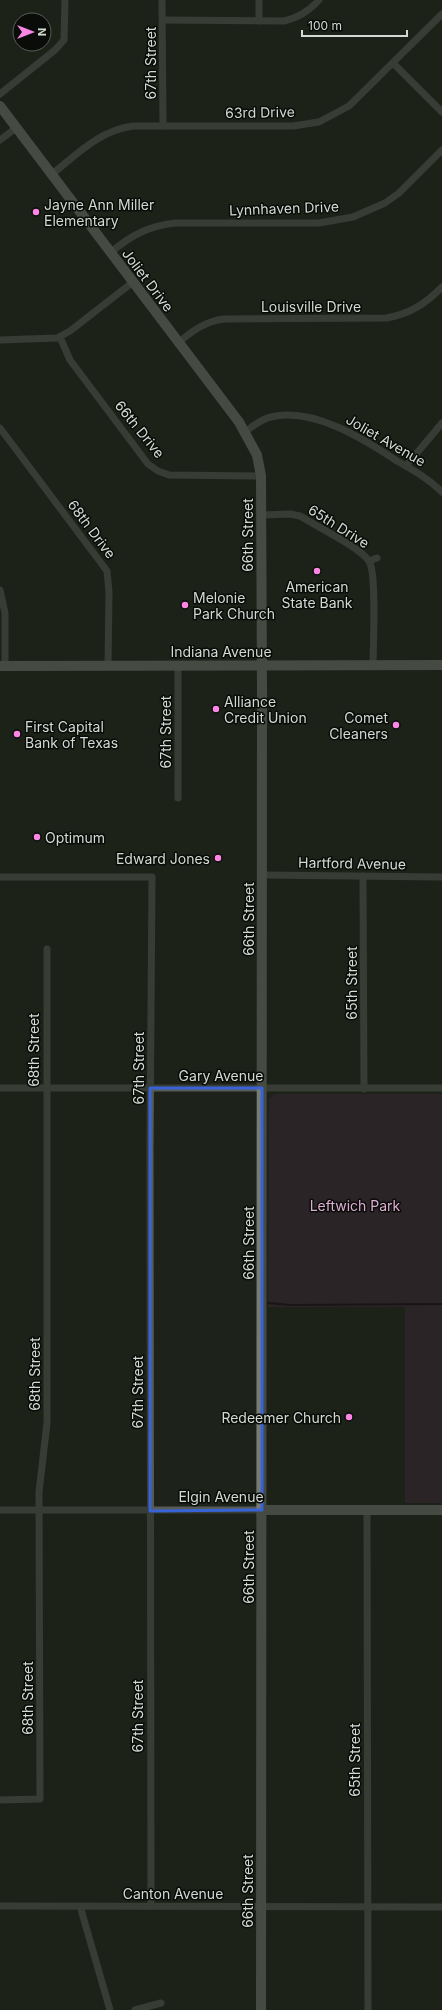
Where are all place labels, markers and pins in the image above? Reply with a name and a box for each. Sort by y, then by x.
place label: Jayne Ann Miller Elementary [44,196,154,229]
marker: Jayne Ann Miller Elementary [31,207,41,217]
marker: American State Bank [312,566,322,576]
place label: American State Bank [281,578,353,611]
place label: Melonie Park Church [193,589,275,622]
marker: Melonie Park Church [180,600,190,610]
place label: Alliance Credit Union [224,693,307,726]
marker: Alliance Credit Union [211,704,221,714]
place label: Comet Cleaners [329,709,388,742]
place label: First Capital Bank of Texas [25,718,118,751]
marker: Comet Cleaners [391,720,401,730]
marker: First Capital Bank of Texas [12,729,22,739]
place label: Optimum [45,829,105,846]
marker: Optimum [32,832,42,842]
place label: Edward Jones [116,850,210,867]
marker: Edward Jones [213,853,223,863]
place label: Redeemer Church [221,1409,341,1426]
marker: Redeemer Church [344,1412,354,1422]

